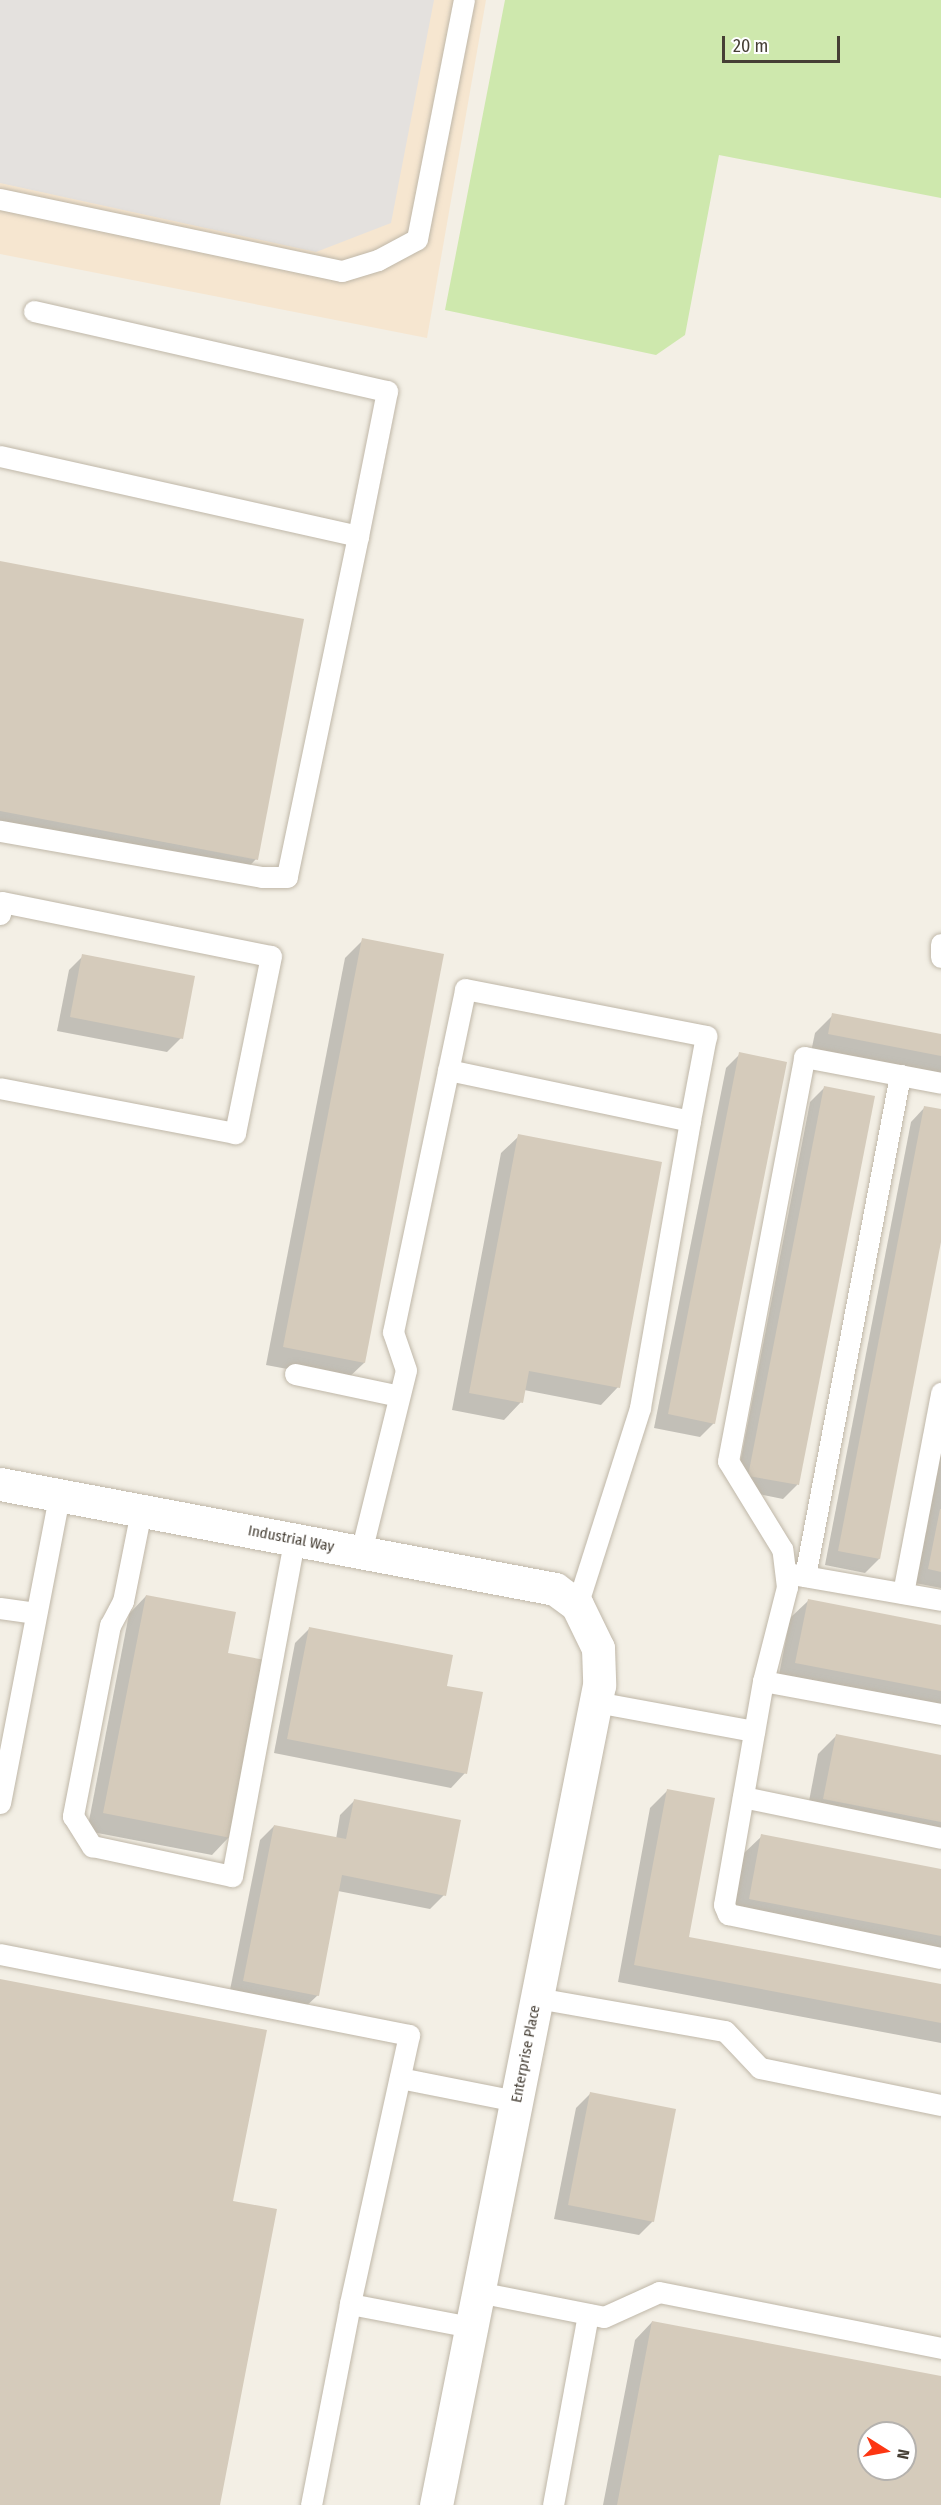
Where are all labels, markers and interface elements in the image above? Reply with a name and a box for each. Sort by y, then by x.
scale bar [725,24,844,62]
text: 20 m [733,35,768,57]
street label: Industrial Way [246,1522,336,1556]
street label: Enterprise Place [508,2004,544,2104]
north arrow [857,2421,917,2481]
text: N [893,2448,913,2461]

